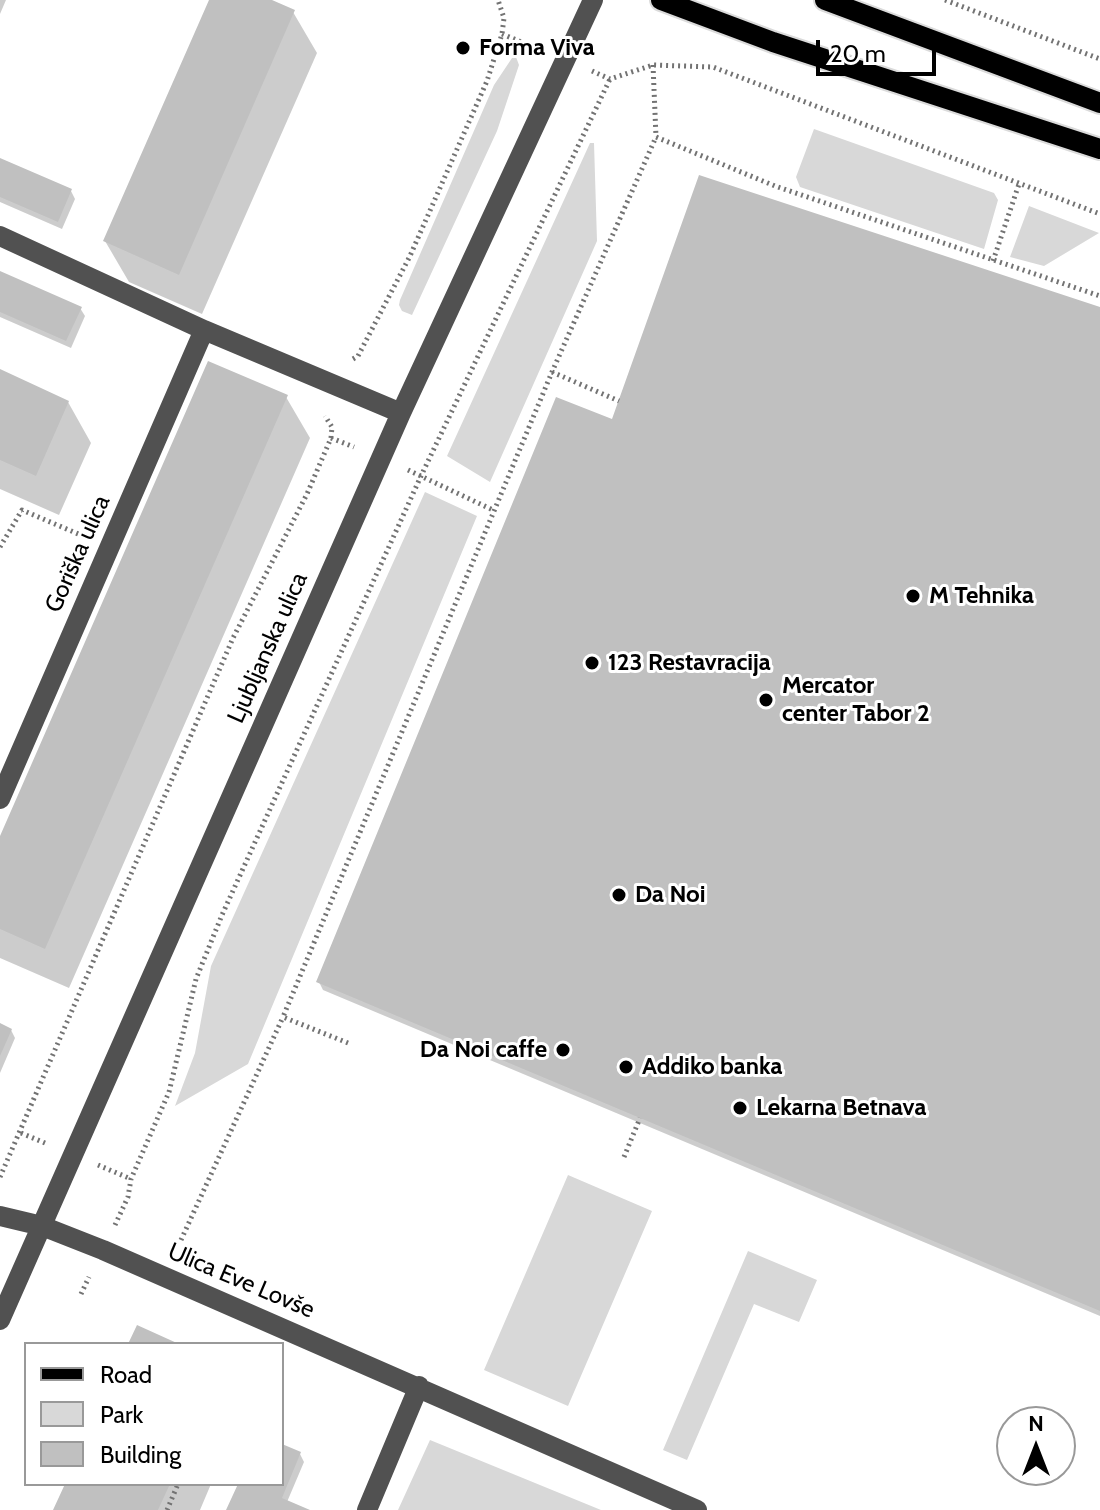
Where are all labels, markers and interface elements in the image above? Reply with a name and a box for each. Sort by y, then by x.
scale bar [820,24,940,74]
place label: Forma Viva [479,34,595,62]
marker: Forma Viva [454,39,472,57]
text: 20 m [830,39,886,68]
street label: Goriška ulica [39,491,117,617]
street label: Ljubljanska ulica [222,568,314,728]
place label: M Tehnika [929,582,1034,610]
marker: M Tehnika [904,587,922,605]
place label: 123 Restavracija [608,649,771,677]
marker: 123 Restavracija [583,654,601,672]
place label: Mercator center Tabor 2 [782,672,930,728]
marker: Mercator center Tabor 2 [757,691,775,709]
place label: Da Noi [635,881,705,909]
marker: Da Noi [610,886,628,904]
place label: Da Noi caffe [420,1036,547,1064]
marker: Da Noi caffe [554,1041,572,1059]
place label: Addiko banka [642,1053,782,1081]
marker: Addiko banka [617,1058,635,1076]
place label: Lekarna Betnava [756,1094,926,1122]
marker: Lekarna Betnava [731,1099,749,1117]
street label: Ulica Eve Lovše [163,1237,319,1325]
legend [24,1342,284,1486]
text: Road [100,1360,152,1389]
text: Park [100,1400,143,1429]
north arrow [996,1406,1076,1486]
text: N [1028,1410,1044,1437]
text: Building [100,1440,181,1469]

